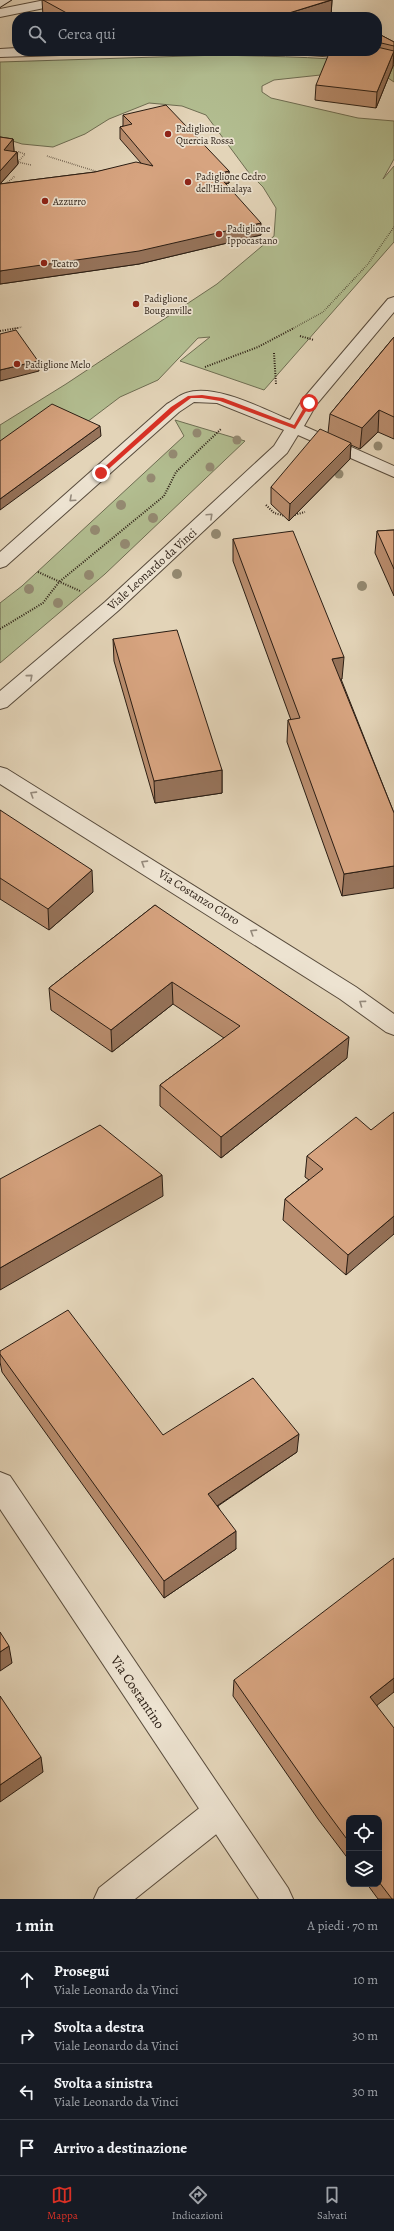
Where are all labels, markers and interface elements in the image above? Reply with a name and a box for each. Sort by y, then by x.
search box [12,12,382,56]
icon: search [26,23,48,45]
text: Cerca qui [58,24,116,44]
place label: Padiglione Quercia Rossa [176,122,234,147]
marker: Padiglione Quercia Rossa [163,129,173,139]
place label: Padiglione Cedro dell’Himalaya [196,170,266,195]
marker: Padiglione Cedro dell’Himalaya [183,177,193,187]
place label: Azzurro [52,195,86,208]
marker: Azzurro [40,196,50,206]
place label: Padiglione Ippocastano [227,222,277,248]
marker: Padiglione Ippocastano [214,229,224,239]
place label: Teatro [52,257,78,270]
marker: Teatro [39,258,49,268]
place label: Padiglione Bouganville [144,292,192,317]
marker: Padiglione Bouganville [131,299,141,309]
place label: Padiglione Melo [25,358,91,371]
marker: Padiglione Melo [12,359,22,369]
route start [300,394,318,412]
route end [92,464,110,482]
one-way arrow [69,494,77,501]
one-way arrow [205,513,213,520]
street label: Viale Leonardo da Vinci [103,525,200,614]
one-way arrow [25,674,32,681]
one-way arrow [30,791,37,799]
one-way arrow [141,860,148,867]
street label: Via Costanzo Cloro [154,865,243,928]
one-way arrow [250,929,257,937]
one-way arrow [360,1001,367,1008]
street label: Via Costantino [106,1651,169,1733]
map controls [346,1815,382,1887]
button: locate [346,1815,382,1851]
button: layers [346,1851,382,1887]
text: 1 min [16,1914,54,1937]
text: A piedi · 70 m [307,1917,378,1934]
text: Prosegui [54,1961,110,1981]
icon: ahead [16,1969,38,1991]
text: 10 m [353,1971,378,1988]
text: Viale Leonardo da Vinci [54,1981,179,1998]
text: Svolta a destra [54,2017,144,2037]
icon: right [16,2025,38,2047]
text: 30 m [352,2027,378,2044]
text: Viale Leonardo da Vinci [54,2037,179,2054]
text: Svolta a sinistra [54,2073,153,2093]
icon: left [16,2081,38,2103]
text: 30 m [352,2083,378,2100]
text: Viale Leonardo da Vinci [54,2093,179,2110]
icon: arrive [16,2137,38,2159]
text: Arrivo a destinazione [54,2138,187,2158]
tab: Mappa [47,2184,78,2223]
tab: Indicazioni [172,2184,223,2223]
tab: Salvati [317,2184,347,2223]

